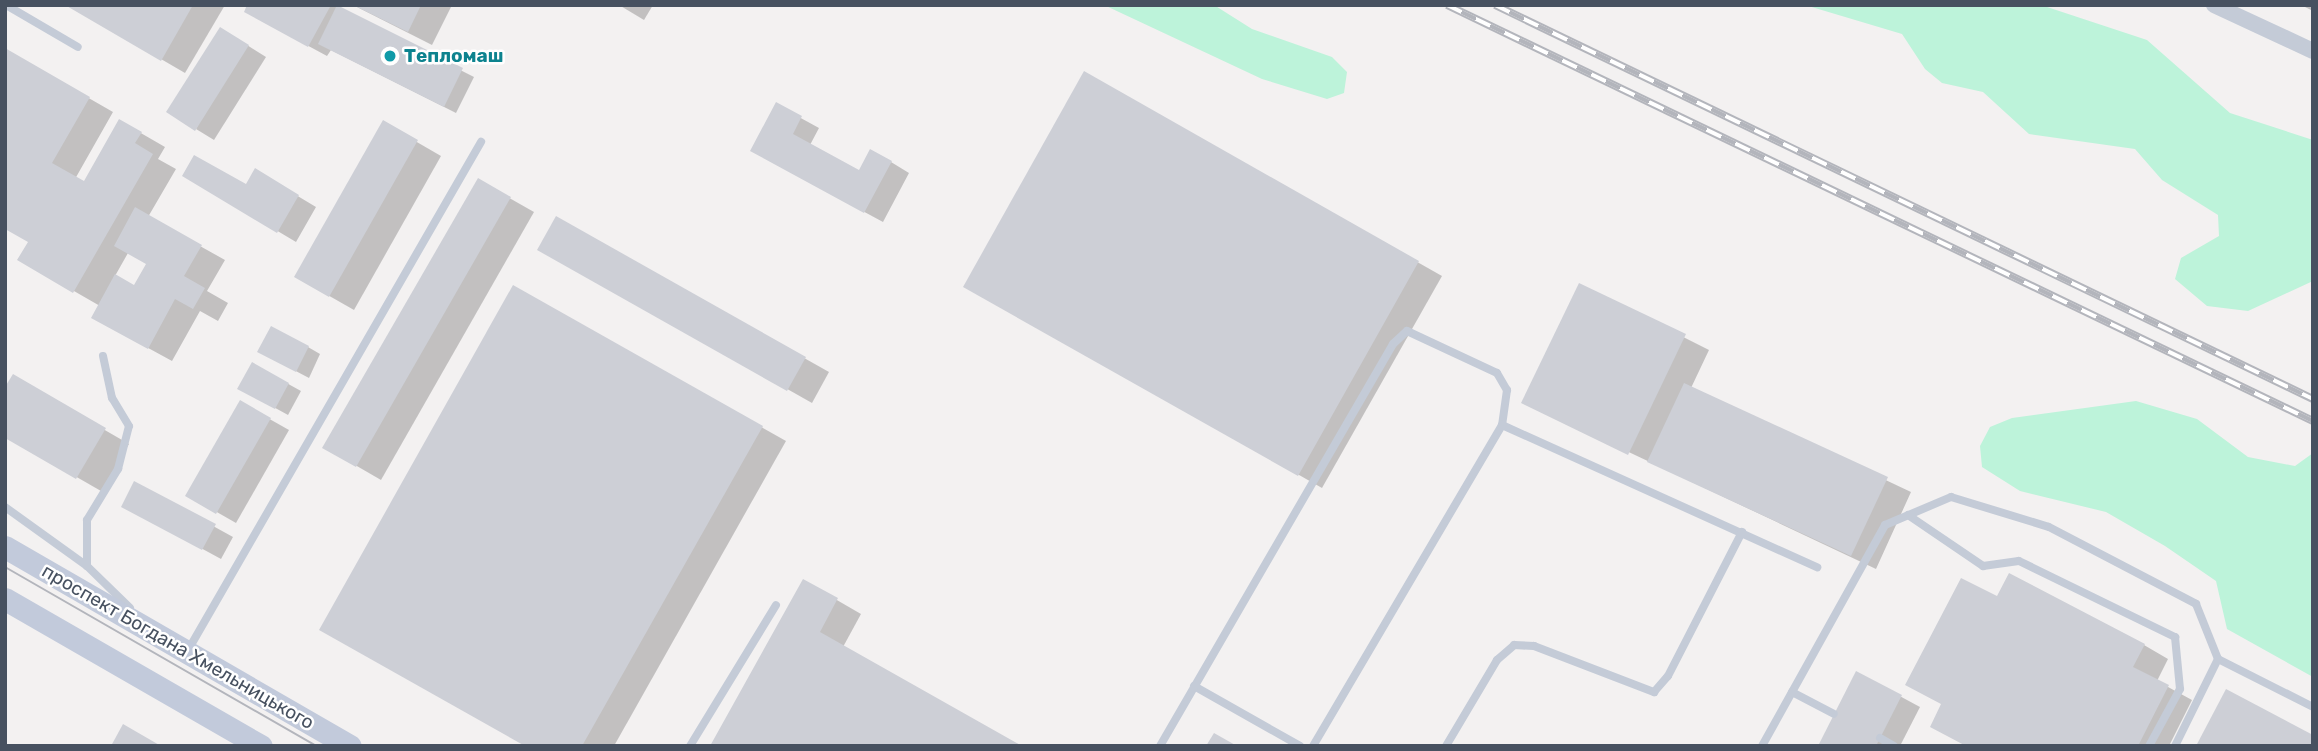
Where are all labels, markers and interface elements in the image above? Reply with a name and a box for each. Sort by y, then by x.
place label: Тепломаш [404,45,503,67]
marker: Тепломаш [382,48,398,64]
street label: проспект Богдана Хмельницького [38,560,318,734]

